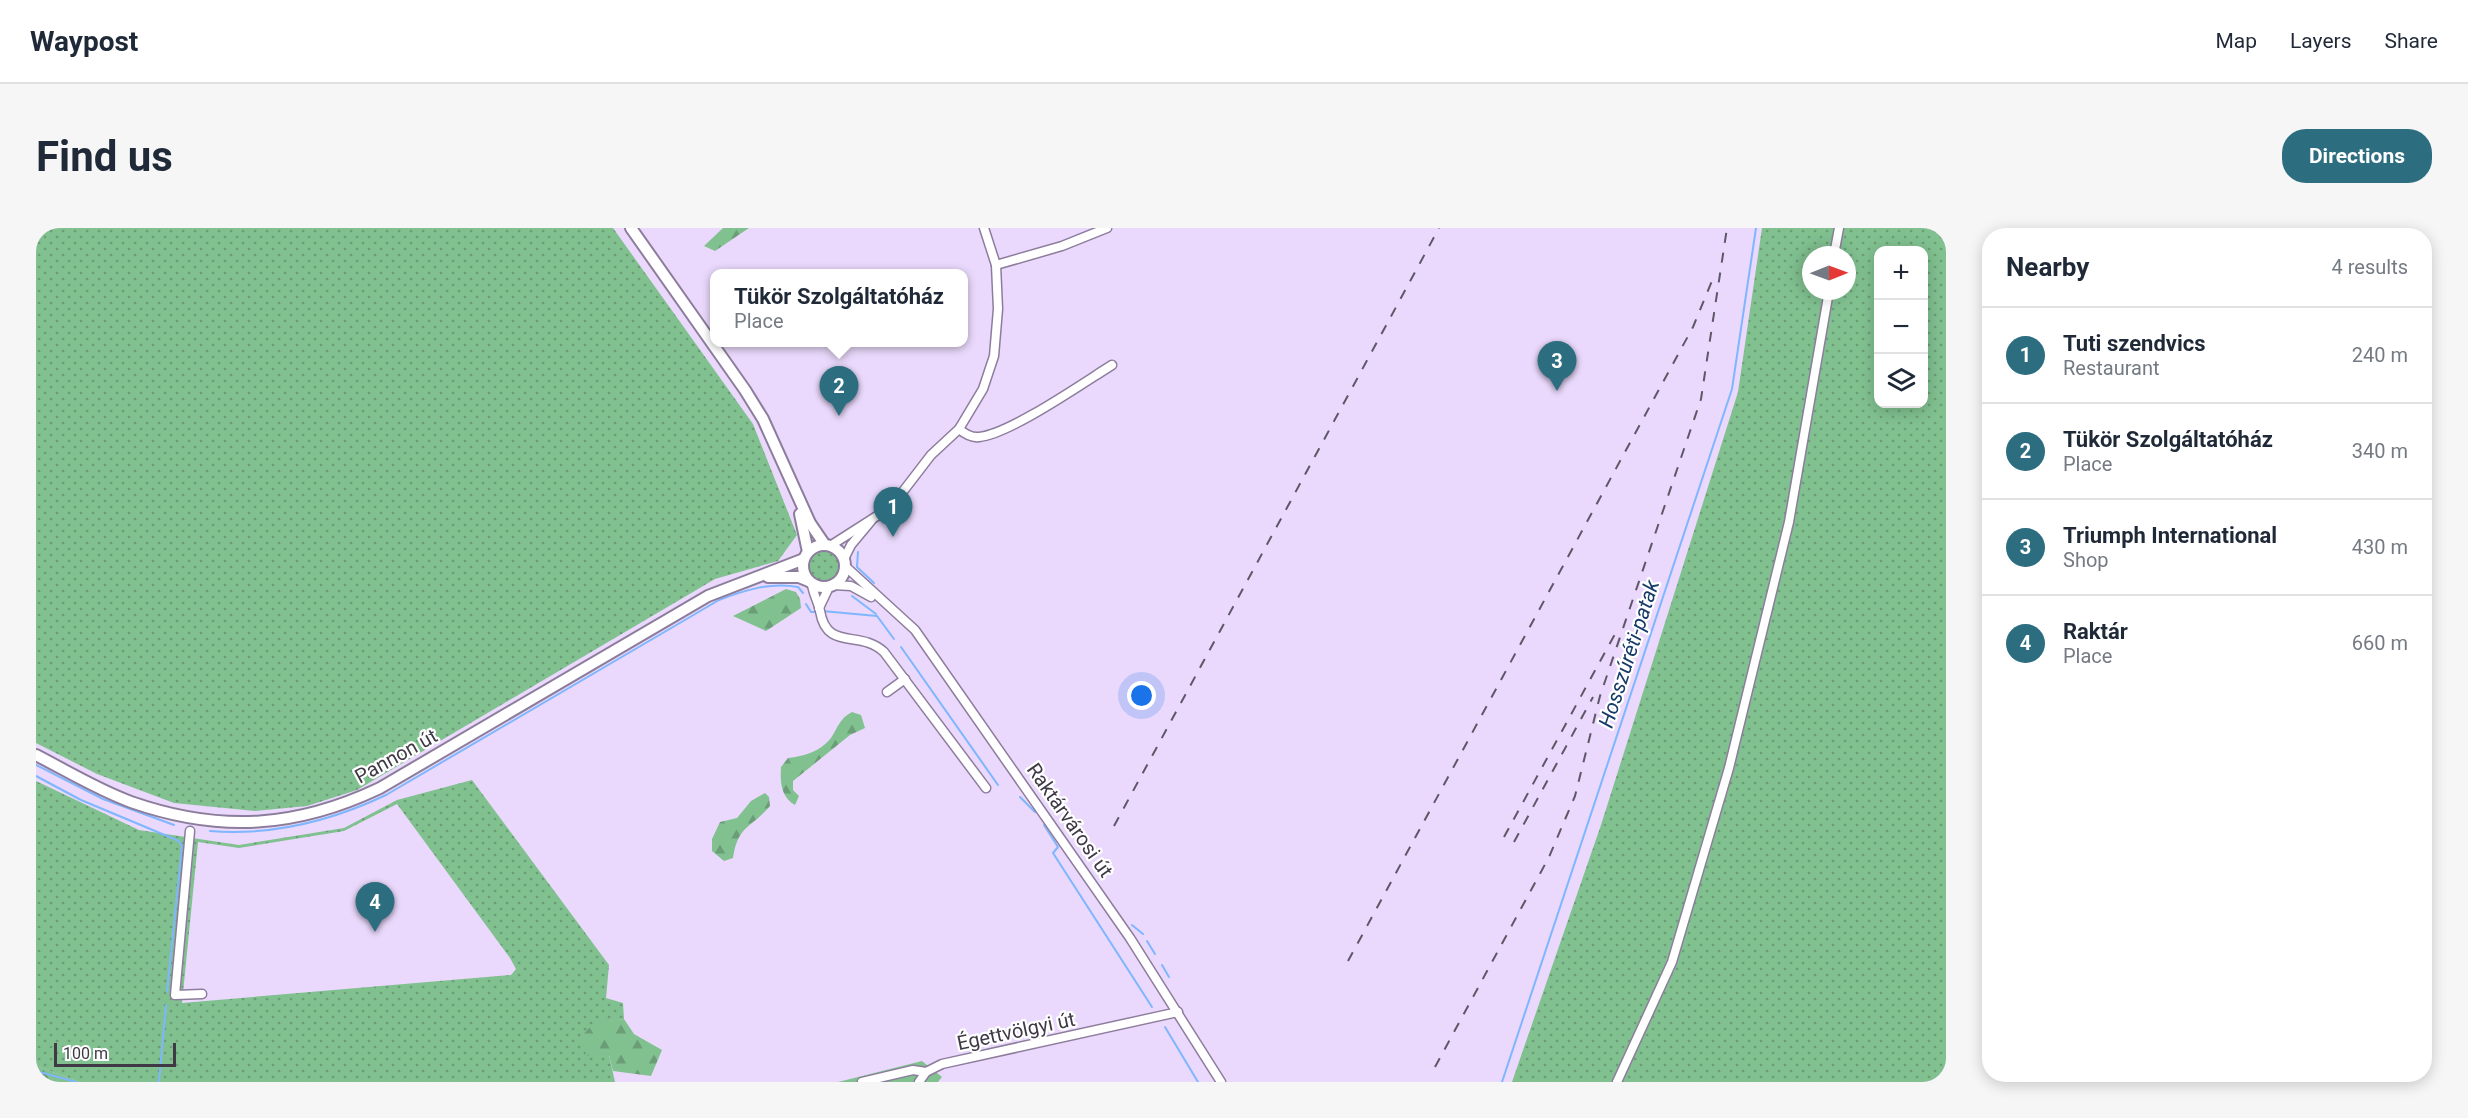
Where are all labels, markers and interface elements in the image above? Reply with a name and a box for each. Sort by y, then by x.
text: Waypost [30,25,138,58]
text: Map [2215,29,2257,53]
text: Layers [2290,29,2351,53]
text: Share [2384,29,2438,53]
button: Directions [2282,129,2432,183]
text: Find us [36,132,173,181]
north arrow [1802,246,1856,300]
map controls [1874,246,1928,408]
button: + [1874,246,1928,300]
text: Nearby [2006,252,2089,282]
text: 4 results [2332,255,2408,279]
popup [710,269,968,347]
text: Tükör Szolgáltatóház [734,284,944,309]
button: − [1874,300,1928,354]
text: Place [734,309,783,333]
text: Tuti szendvics [2063,331,2206,356]
pin: 3 [1538,342,1576,391]
text: 1 [2020,343,2031,367]
text: 240 m [2352,343,2408,367]
button: layers [1874,354,1928,408]
text: Restaurant [2063,356,2160,380]
pin: 2 [820,366,858,416]
text: Tükör Szolgáltatóház [2063,427,2273,452]
text: 2 [2020,439,2031,463]
text: 340 m [2352,439,2408,463]
text: Place [2063,452,2112,476]
pin: 1 [874,488,912,537]
text: Triumph International [2063,523,2277,548]
text: 3 [2020,535,2031,559]
text: 430 m [2352,535,2408,559]
text: Shop [2063,548,2109,572]
water label: Hosszúréti-patak [1594,576,1664,731]
text: Raktár [2063,619,2128,644]
text: 4 [2020,631,2031,655]
text: 660 m [2352,631,2408,655]
text: Place [2063,644,2112,668]
your location [1127,681,1156,710]
street label: Pannon út [351,724,441,788]
street label: Raktárvárosi út [1022,758,1118,882]
pin: 4 [356,882,394,932]
street label: Égettvölgyi út [955,1007,1077,1055]
scale bar [54,1040,176,1068]
text: 100 m [63,1044,108,1063]

